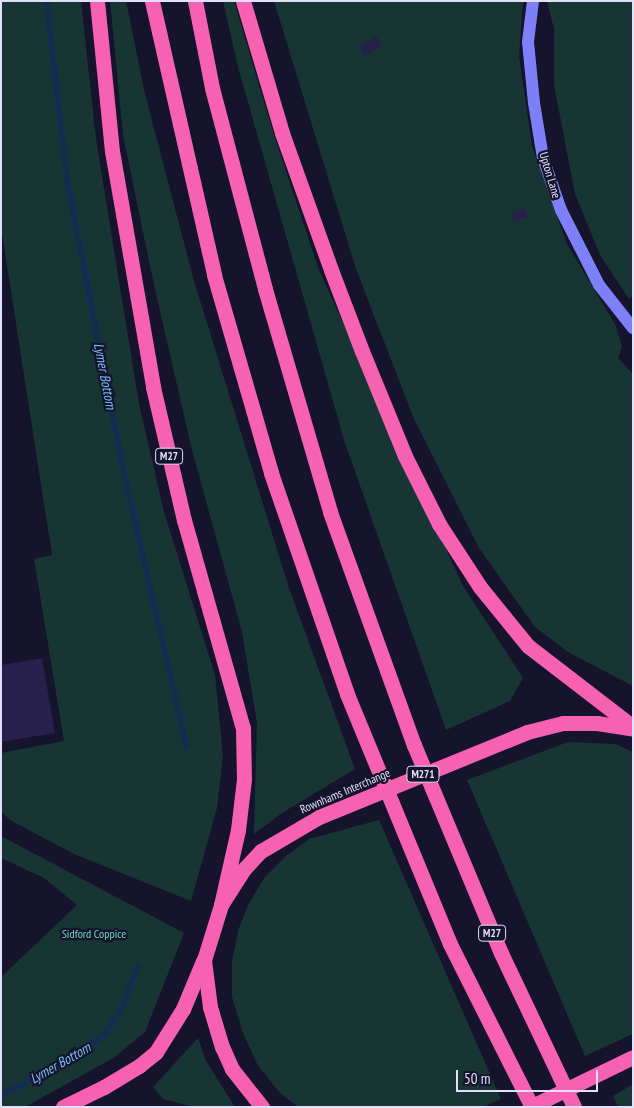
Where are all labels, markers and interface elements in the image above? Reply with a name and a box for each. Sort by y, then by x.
street label: Upton Lane [536,150,564,200]
water label: Lymer Bottom [90,341,120,411]
road number: M27 [154,448,184,464]
street label: Rownhams Interchange [298,766,392,816]
road number: M271 [406,766,440,782]
road number: M27 [477,924,507,941]
park label: Sidford Coppice [62,927,126,941]
water label: Lymer Bottom [27,1039,93,1087]
scale bar [459,1060,602,1092]
text: 50 m [464,1069,490,1088]

